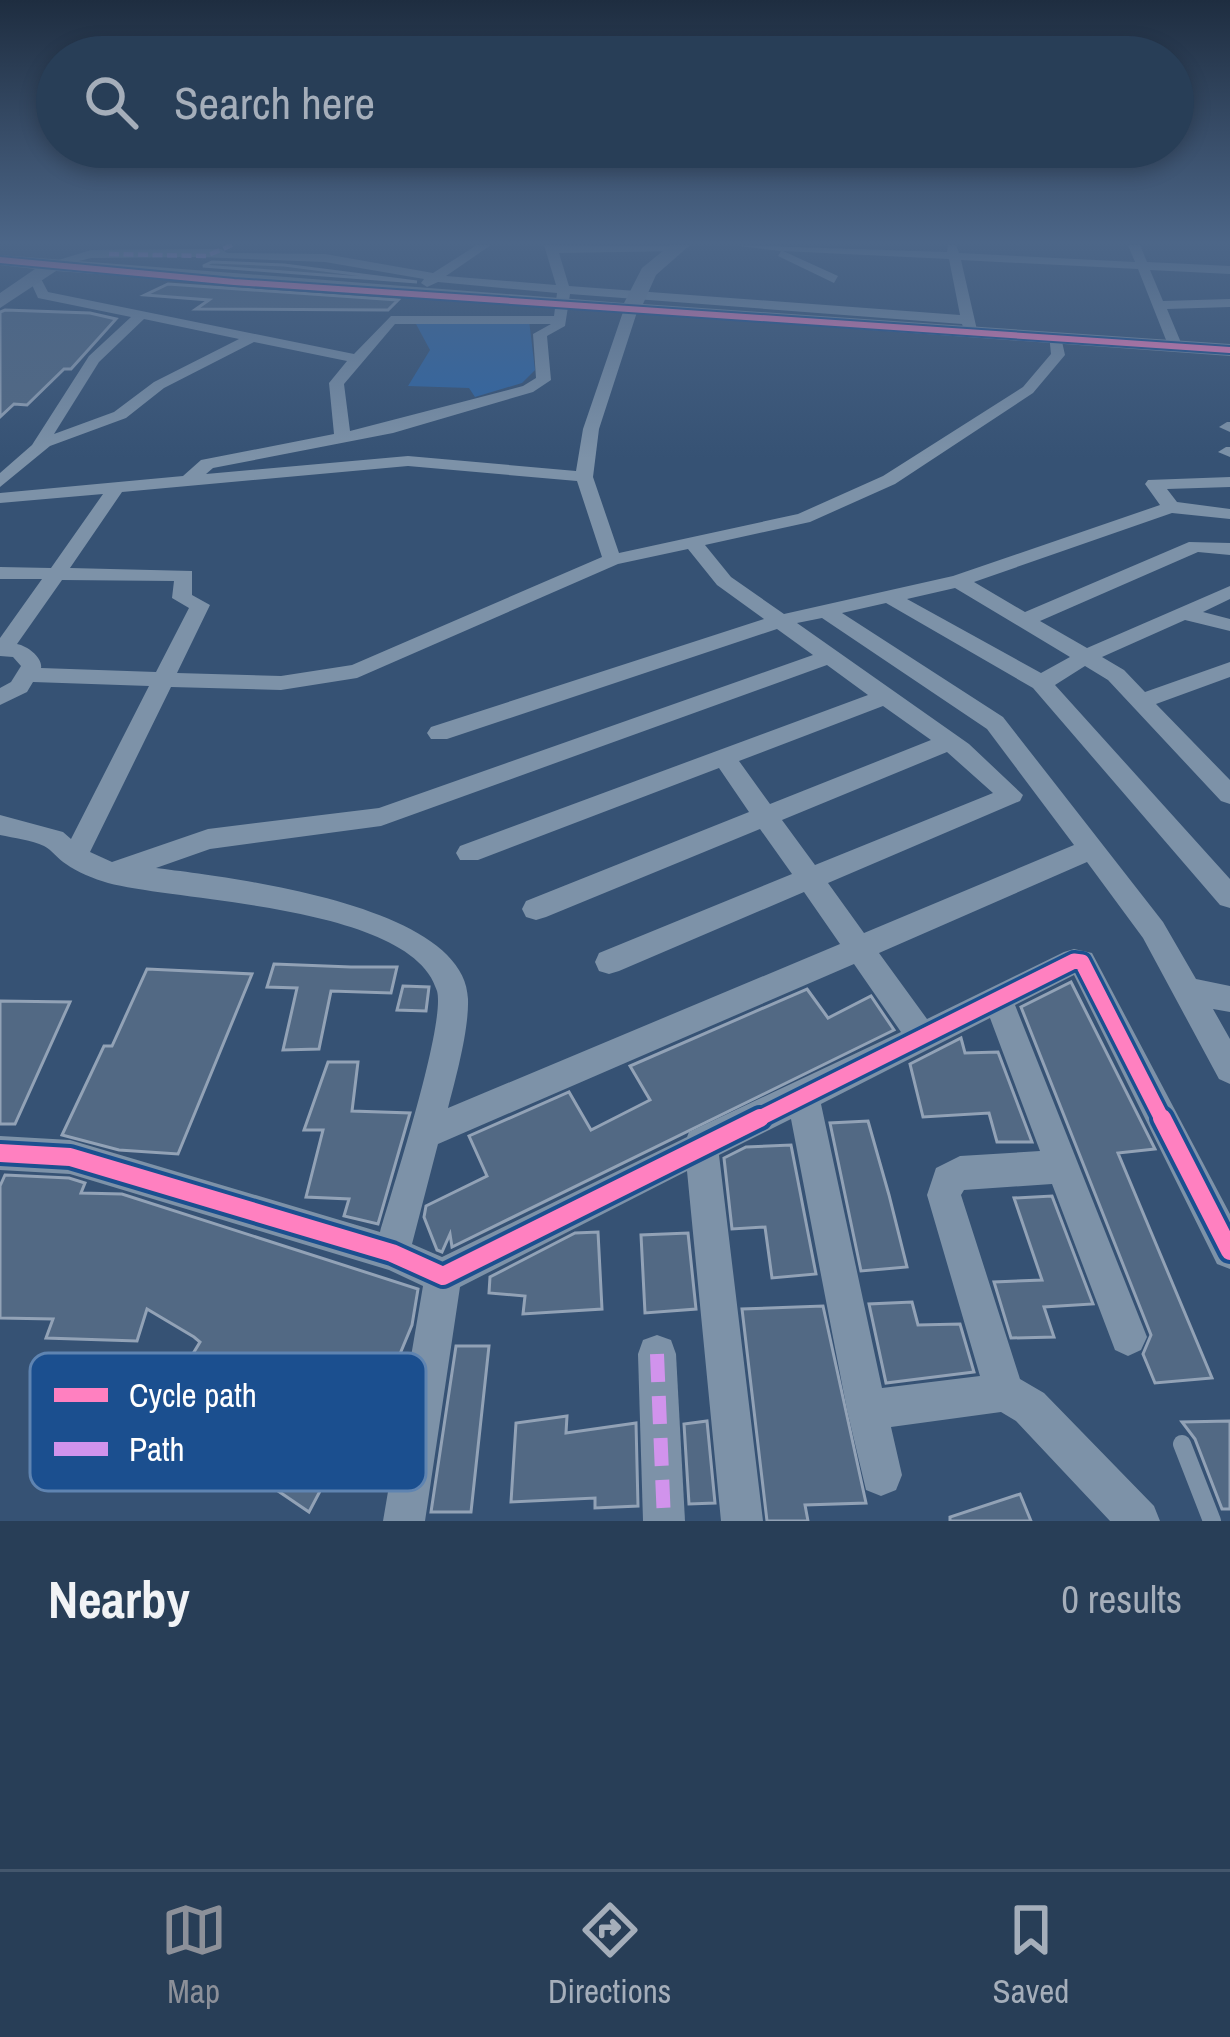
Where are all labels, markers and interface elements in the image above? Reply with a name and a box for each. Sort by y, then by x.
search box [36,36,1194,168]
icon: search [78,69,144,135]
text: Search here [174,72,375,133]
legend [30,1353,426,1491]
text: Cycle path [129,1373,257,1417]
text: Path [129,1427,185,1471]
text: Nearby [48,1565,190,1634]
text: 0 results [1061,1573,1182,1625]
tab: Map [161,1897,227,2013]
tab: Directions [548,1897,671,2013]
tab: Saved [993,1897,1069,2013]

